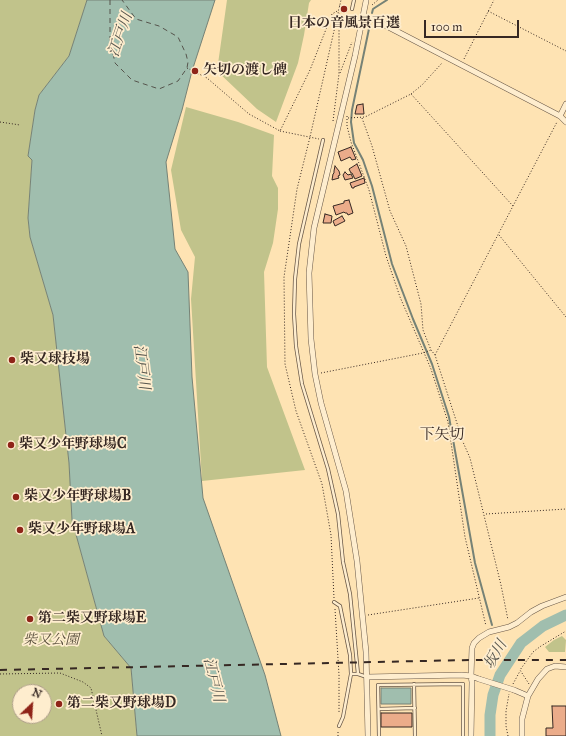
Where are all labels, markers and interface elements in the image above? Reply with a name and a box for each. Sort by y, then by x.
marker: 日本の音風景百選 [339,4,349,14]
water label: 江戸川 [105,11,137,59]
scale bar [426,12,521,38]
place label: 日本の音風景百選 [288,16,400,32]
text: 100 m [431,20,462,34]
place label: 矢切の渡し碑 [203,63,287,79]
marker: 矢切の渡し碑 [190,66,200,76]
water label: 江戸川 [129,344,153,390]
place label: 柴又球技場 [20,352,90,368]
marker: 柴又球技場 [7,355,17,365]
district label: 下矢切 [420,426,464,444]
place label: 柴又少年野球場C [19,437,127,453]
marker: 柴又少年野球場C [6,440,16,450]
place label: 柴又少年野球場B [24,489,131,505]
marker: 柴又少年野球場B [11,492,21,502]
place label: 柴又少年野球場A [28,522,135,538]
marker: 柴又少年野球場A [15,525,25,535]
place label: 第二柴又野球場E [38,611,146,627]
marker: 第二柴又野球場E [25,614,35,624]
park label: 柴又公園 [23,633,79,649]
water label: 坂川 [481,638,511,672]
water label: 江戸川 [199,656,227,704]
north arrow [12,684,52,724]
text: N [30,686,44,701]
place label: 第二柴又野球場D [67,696,176,712]
marker: 第二柴又野球場D [54,699,64,709]

